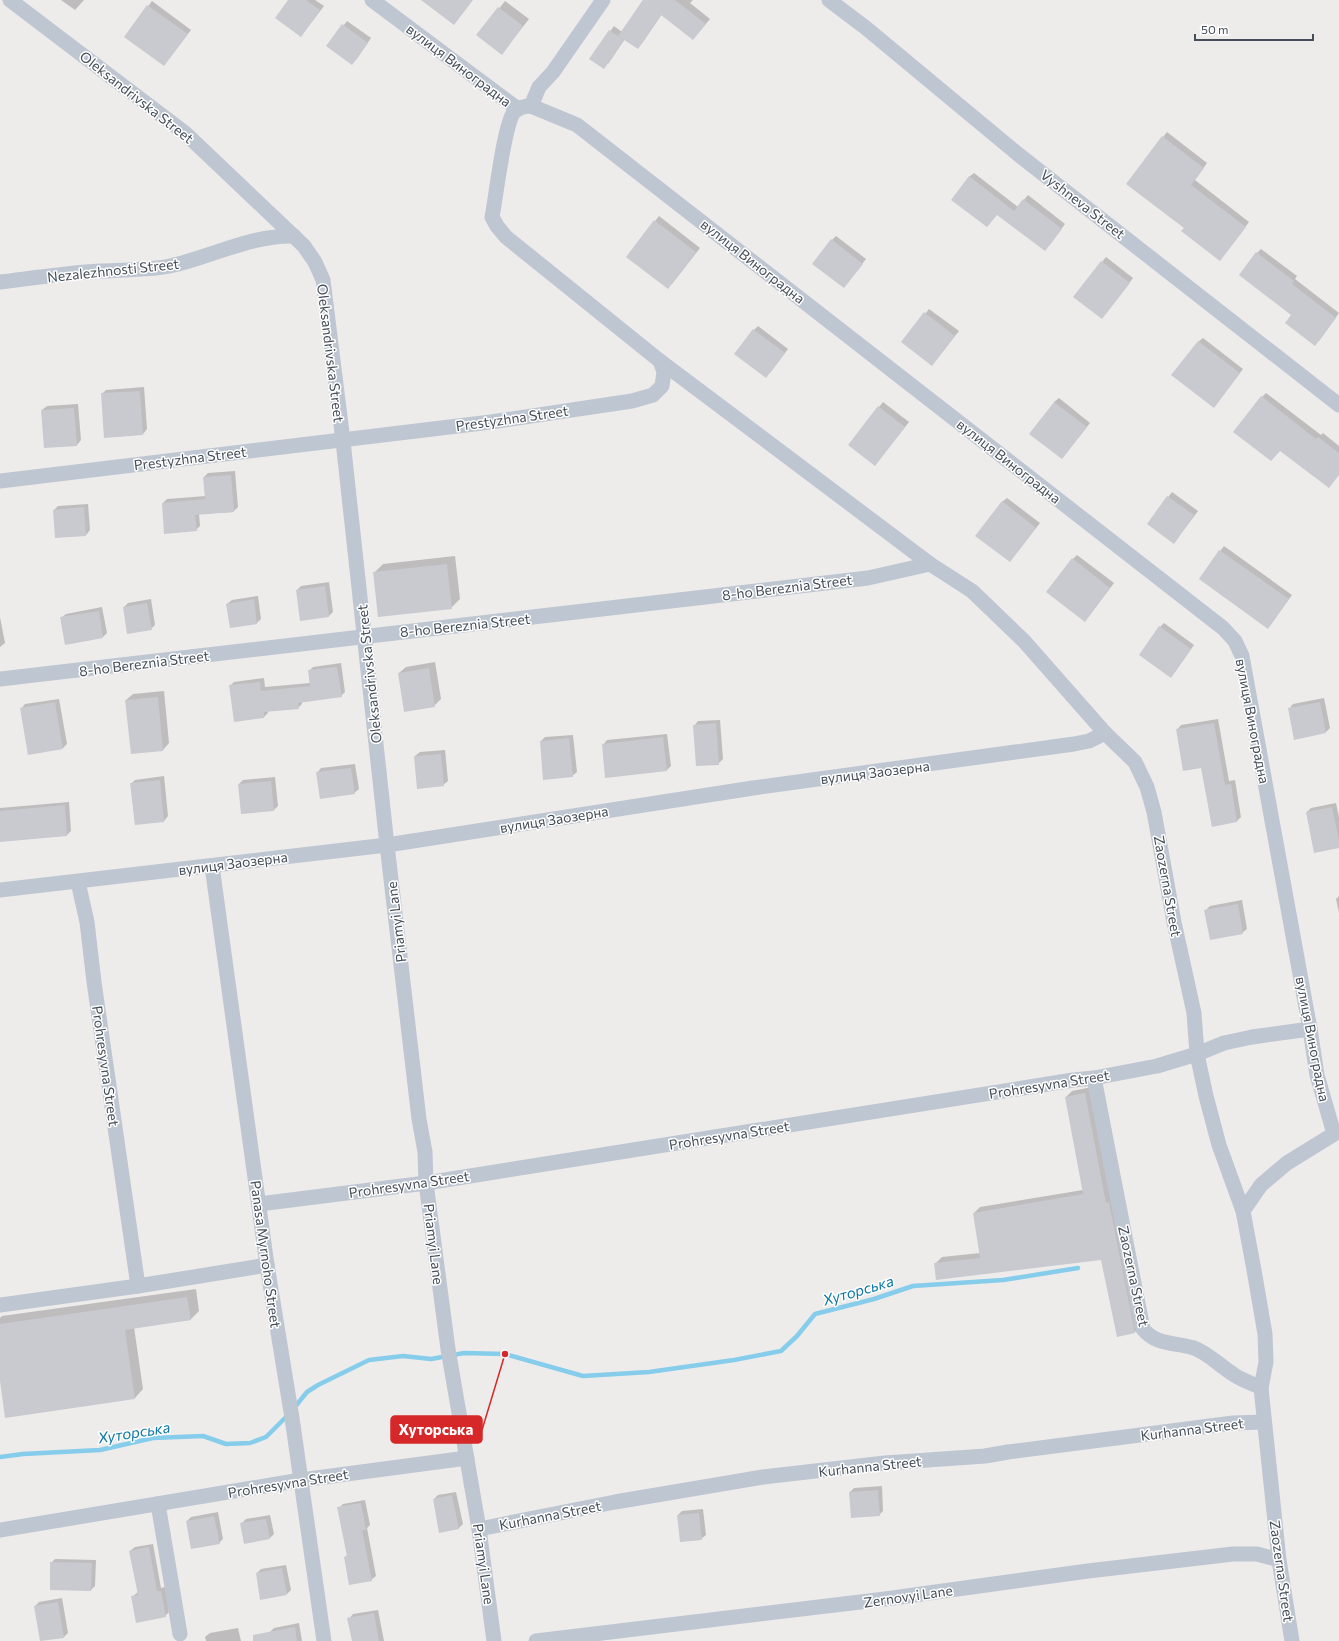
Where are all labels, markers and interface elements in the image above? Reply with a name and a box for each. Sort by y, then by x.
scale bar [1195,16,1313,42]
street label: вулиця Виноградна [403,20,515,110]
text: 50 m [1201,22,1229,36]
street label: Oleksandrivska Street [77,47,197,147]
street label: Vyshneva Street [1037,166,1129,242]
street label: вулиця Виноградна [698,215,808,307]
street label: Nezalezhnosti Street [46,255,180,285]
street label: Oleksandrivska Street [314,283,348,424]
street label: Prestyzhna Street [455,402,570,434]
street label: вулиця Виноградна [954,415,1064,507]
street label: Prestyzhna Street [133,443,248,473]
street label: 8-ho Bereznia Street [721,571,853,603]
street label: Oleksandrivska Street [353,603,385,744]
street label: 8-ho Bereznia Street [399,610,531,640]
street label: 8-ho Bereznia Street [78,647,210,679]
street label: вулиця Виноградна [1233,657,1273,785]
street label: вулиця Заозерна [820,757,930,787]
street label: вулиця Заозерна [499,802,609,836]
street label: Zaozerna Street [1151,834,1185,938]
street label: вулиця Заозерна [178,848,288,878]
street label: Priamyi Lane [383,880,409,964]
street label: вулиця Виноградна [1293,975,1333,1103]
street label: Prohresyvna Street [89,1005,123,1128]
street label: Prohresyvna Street [988,1066,1111,1102]
street label: Prohresyvna Street [668,1117,791,1153]
street label: Prohresyvna Street [348,1167,471,1201]
street label: Panasa Myrnoho Street [247,1179,285,1329]
street label: Priamyi Lane [421,1202,447,1286]
street label: Zaozerna Street [1115,1224,1153,1328]
water label: Хуторська [820,1271,896,1309]
street label: Kurhanna Street [1140,1414,1245,1444]
callout: Хуторська [391,1416,482,1443]
water label: Хуторська [96,1417,172,1447]
text: Хуторська [399,1420,474,1438]
street label: Kurhanna Street [818,1452,923,1480]
street label: Prohresyvna Street [227,1465,350,1501]
street label: Kurhanna Street [498,1497,603,1533]
street label: Zaozerna Street [1266,1519,1298,1623]
street label: Priamyi Lane [470,1522,498,1606]
street label: Zernovyi Lane [862,1581,954,1611]

